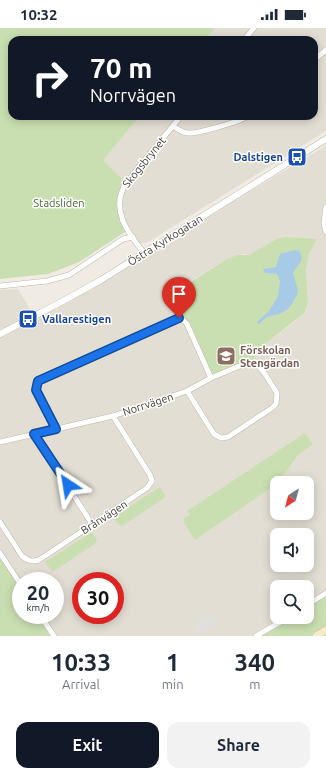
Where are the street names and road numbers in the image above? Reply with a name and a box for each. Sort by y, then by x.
street label: Skogsbrynet [120,134,168,190]
street label: Östra Kyrkogatan [125,212,205,268]
street label: Norrvägen [121,390,175,418]
street label: Brånvägen [79,498,129,536]

